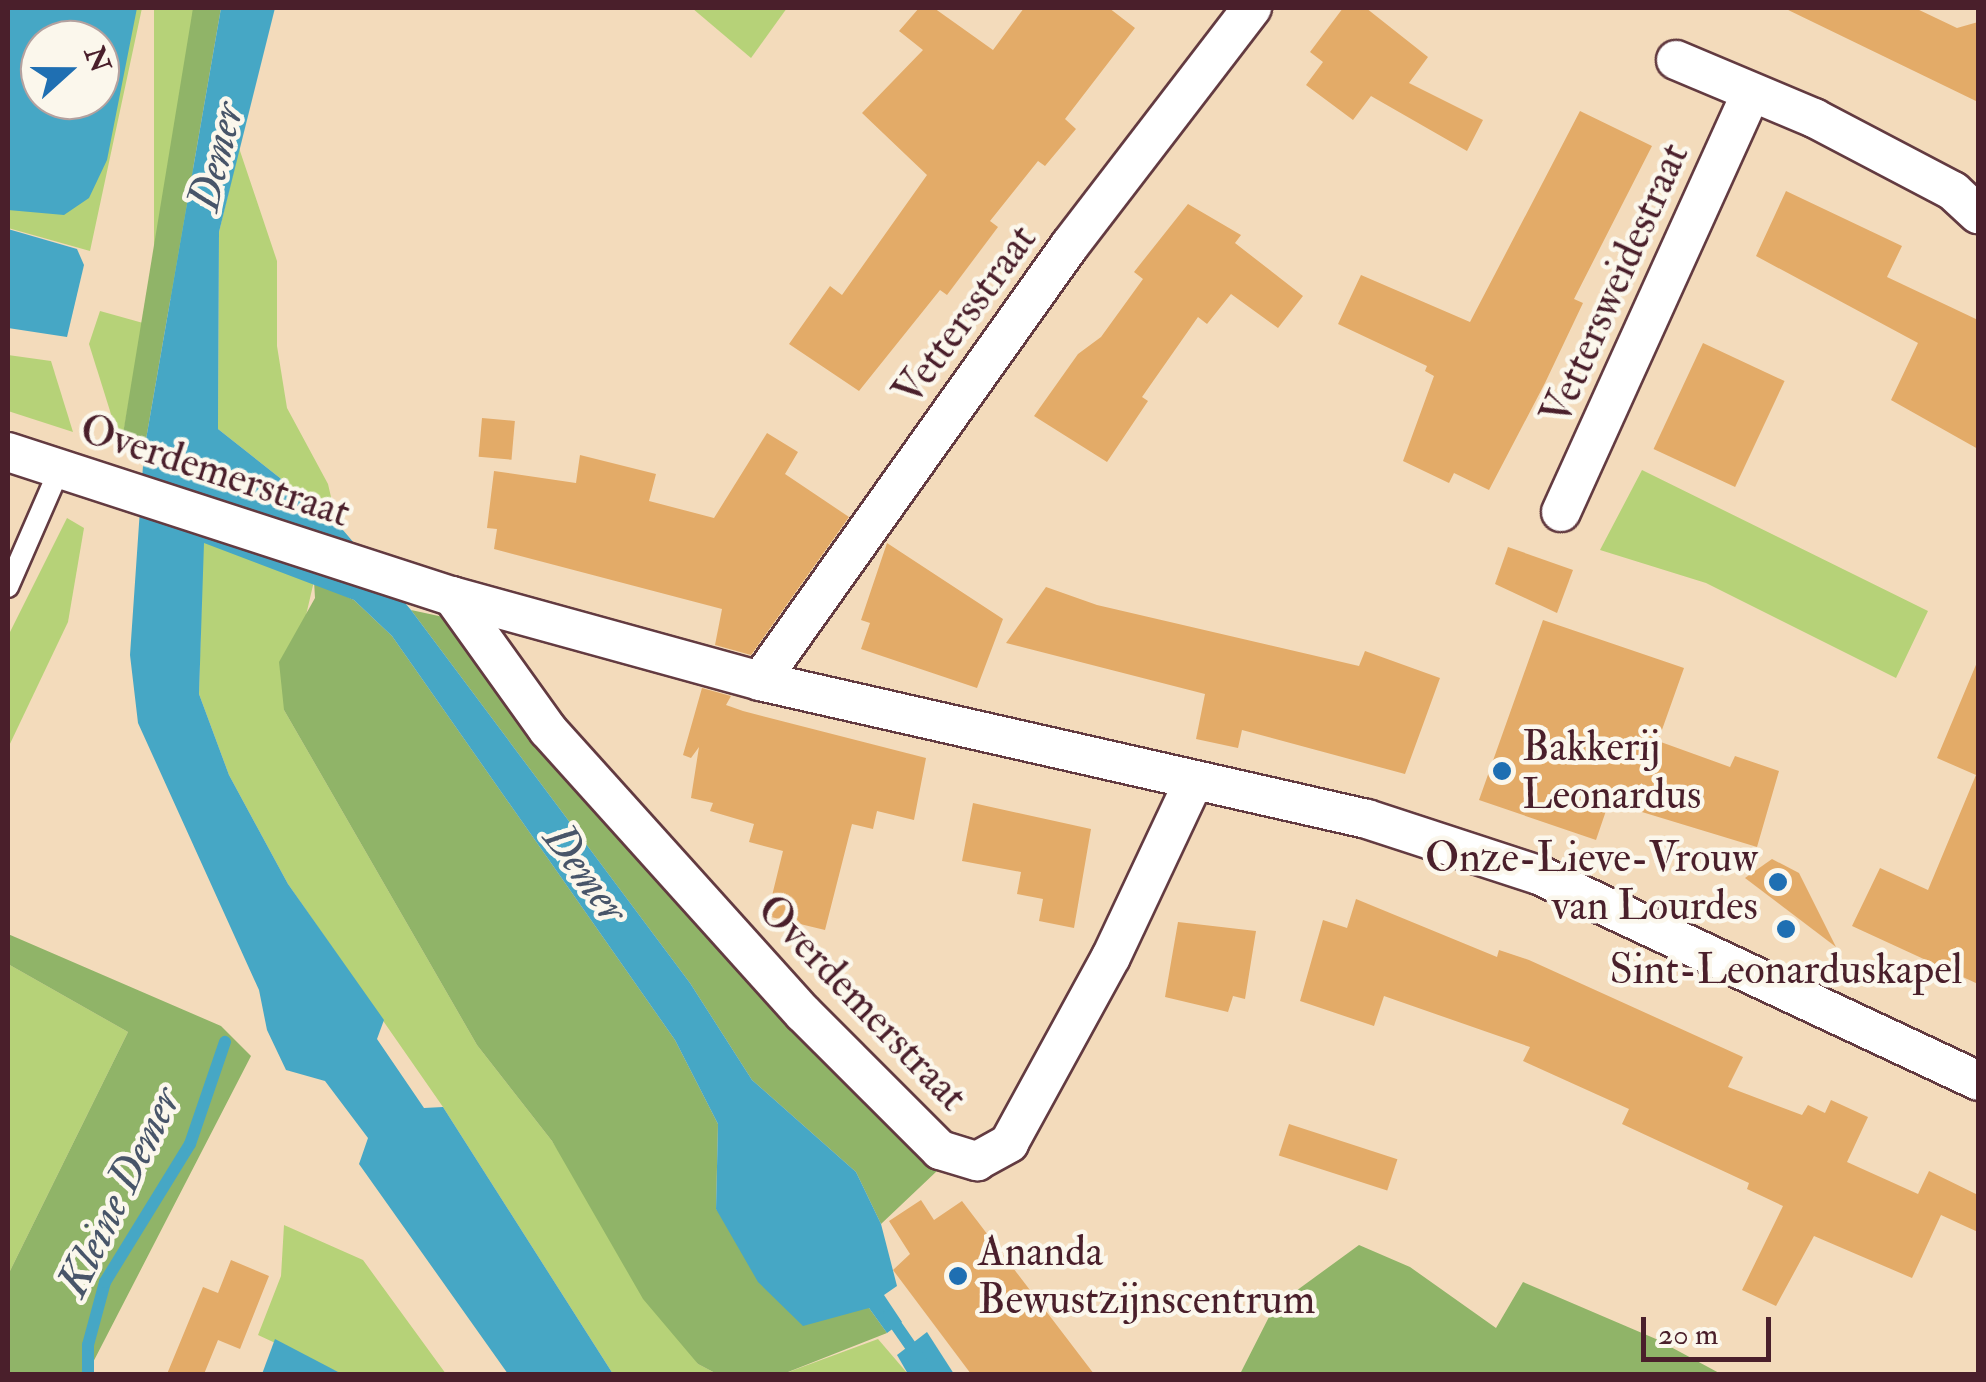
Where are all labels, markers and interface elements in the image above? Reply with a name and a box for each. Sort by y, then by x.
north arrow [20,20,120,120]
text: N [76,42,117,78]
water label: Demer [178,97,256,217]
street label: Vettersweidestraat [1530,135,1700,433]
street label: Vettersstraat [883,215,1047,415]
street label: Overdemerstraat [74,404,356,538]
place label: Bakkerij Leonardus [1522,722,1701,820]
marker: Bakkerij Leonardus [1491,760,1513,782]
water label: Demer [531,814,639,934]
place label: Onze-Lieve-Vrouw van Lourdes [1425,833,1758,931]
marker: Onze-Lieve-Vrouw van Lourdes [1767,871,1789,893]
street label: Overdemerstraat [746,885,978,1121]
marker: Sint-Leonarduskapel [1775,918,1797,940]
place label: Sint-Leonarduskapel [1609,945,1963,995]
water label: Kleine Demer [46,1079,194,1305]
place label: Ananda Bewustzijnscentrum [978,1227,1315,1326]
marker: Ananda Bewustzijnscentrum [947,1265,969,1287]
scale bar [1646,1297,1776,1359]
text: 20 m [1658,1316,1718,1353]

